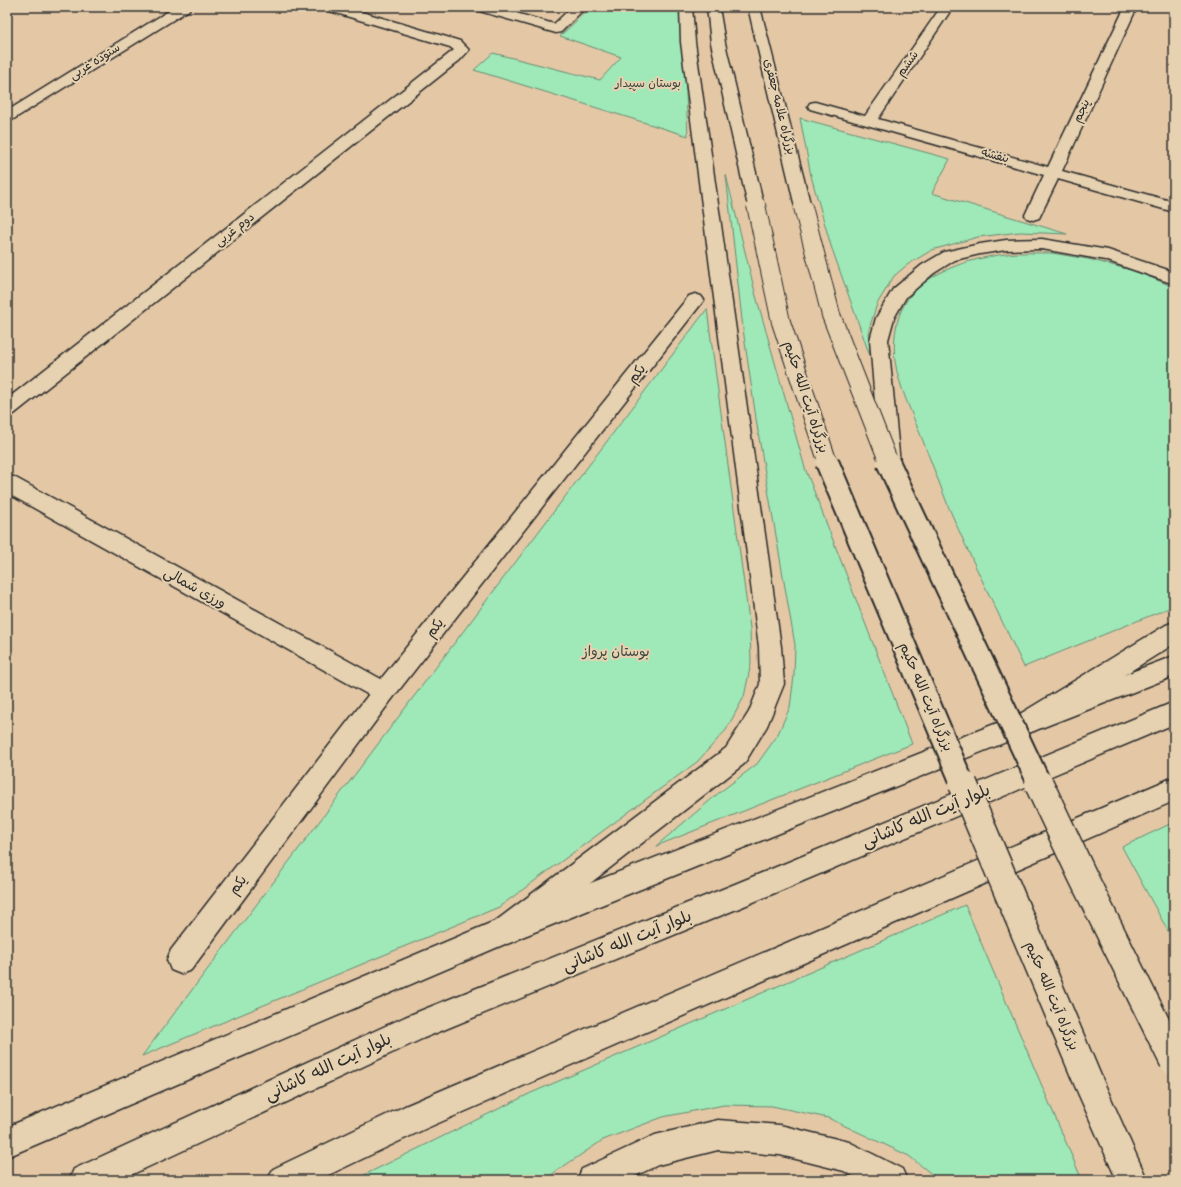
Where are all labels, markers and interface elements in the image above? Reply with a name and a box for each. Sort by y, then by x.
street label: ستوده غربی [67,40,123,84]
street label: ششم [893,48,923,80]
street label: بزرگراه علامه جعفری [759,57,799,157]
park label: بوستان سپیدار [614,76,681,92]
street label: پنجم [1070,97,1094,125]
street label: بنفشه [979,144,1011,168]
street label: دوم غربی [212,209,258,251]
street label: بزرگراه آیت الله حکیم [778,339,833,456]
street label: یکم [624,361,651,388]
street label: ورزی شمالی [161,564,229,612]
street label: یکم [422,615,449,642]
street label: بزرگراه آیت الله حکیم [894,640,957,755]
park label: بوستان پرواز [581,643,650,661]
street label: بلوار آیت الله کاشانی [858,779,994,853]
street label: یکم [225,872,252,899]
street label: بلوار آیت الله کاشانی [559,905,695,977]
street label: بزرگراه آیت الله حکیم [1020,939,1083,1054]
street label: بلوار آیت الله کاشانی [261,1028,395,1106]

